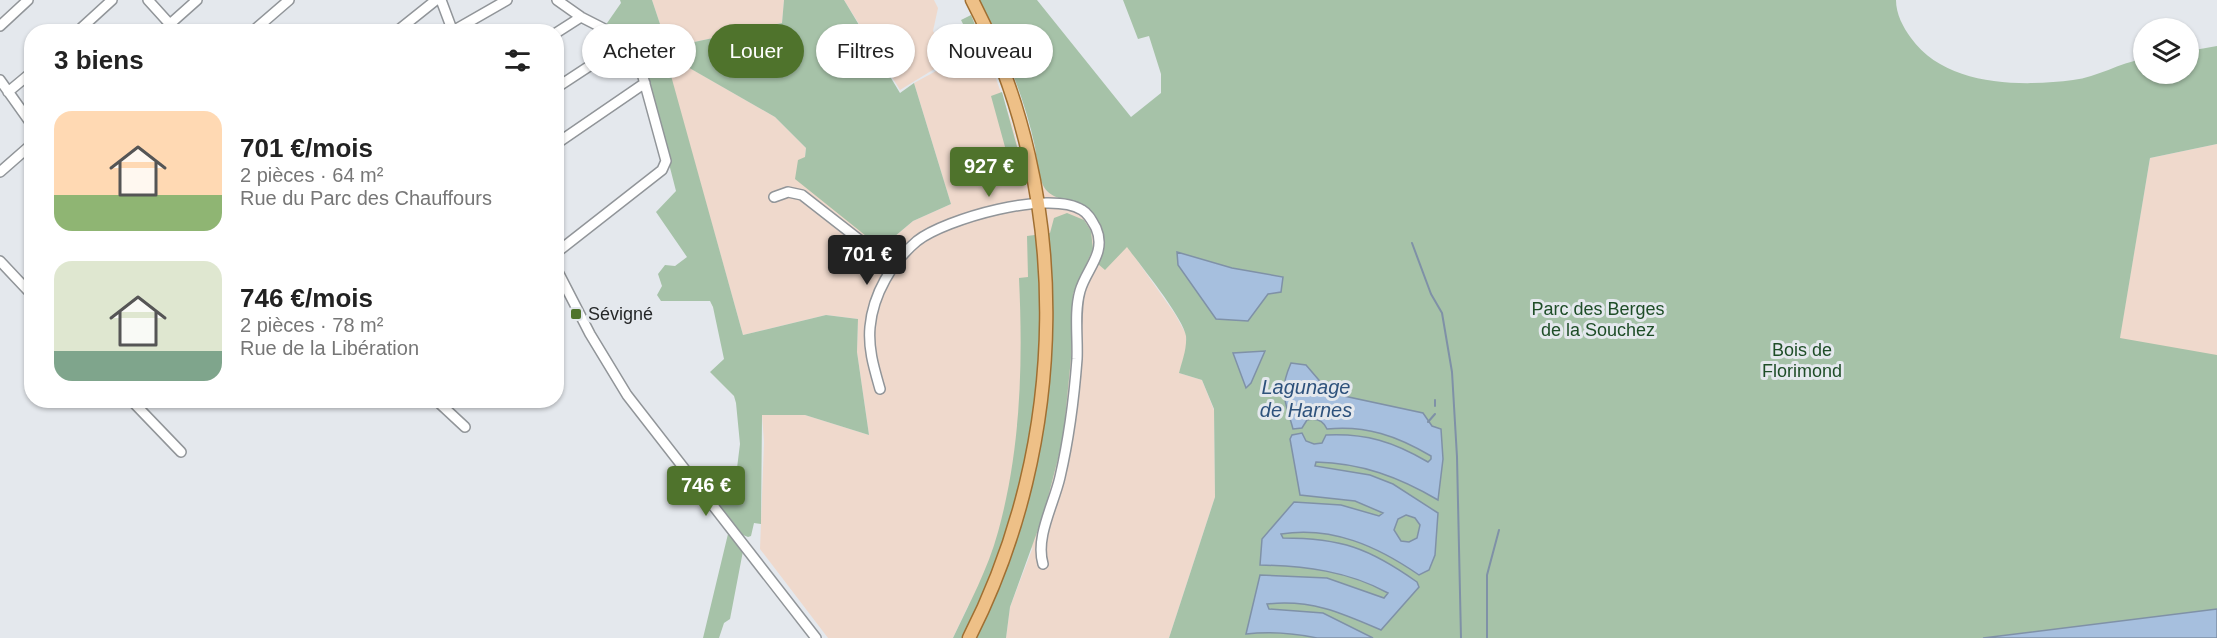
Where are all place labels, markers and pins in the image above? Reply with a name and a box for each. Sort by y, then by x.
pin: 927 € [947,147,1031,198]
pin: 701 € [825,235,909,286]
place label: Sévigné [588,304,653,324]
marker: Sévigné [569,307,583,321]
pin: 746 € [664,466,748,517]

